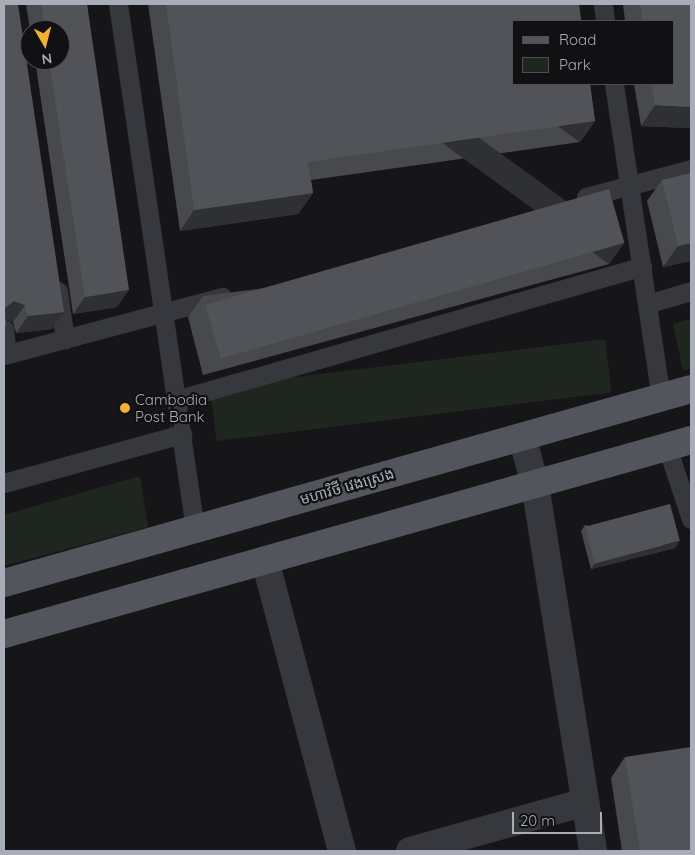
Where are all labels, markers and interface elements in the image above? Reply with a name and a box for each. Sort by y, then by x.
north arrow [20,20,70,70]
legend [512,20,675,85]
text: Road [559,30,596,49]
text: N [41,49,53,68]
text: Park [559,55,591,74]
place label: Cambodia Post Bank [135,390,207,425]
marker: Cambodia Post Bank [119,402,131,414]
street label: មហាវិថី វេងស្រេង [298,464,396,508]
scale bar [515,802,605,834]
text: 20 m [520,811,555,830]

